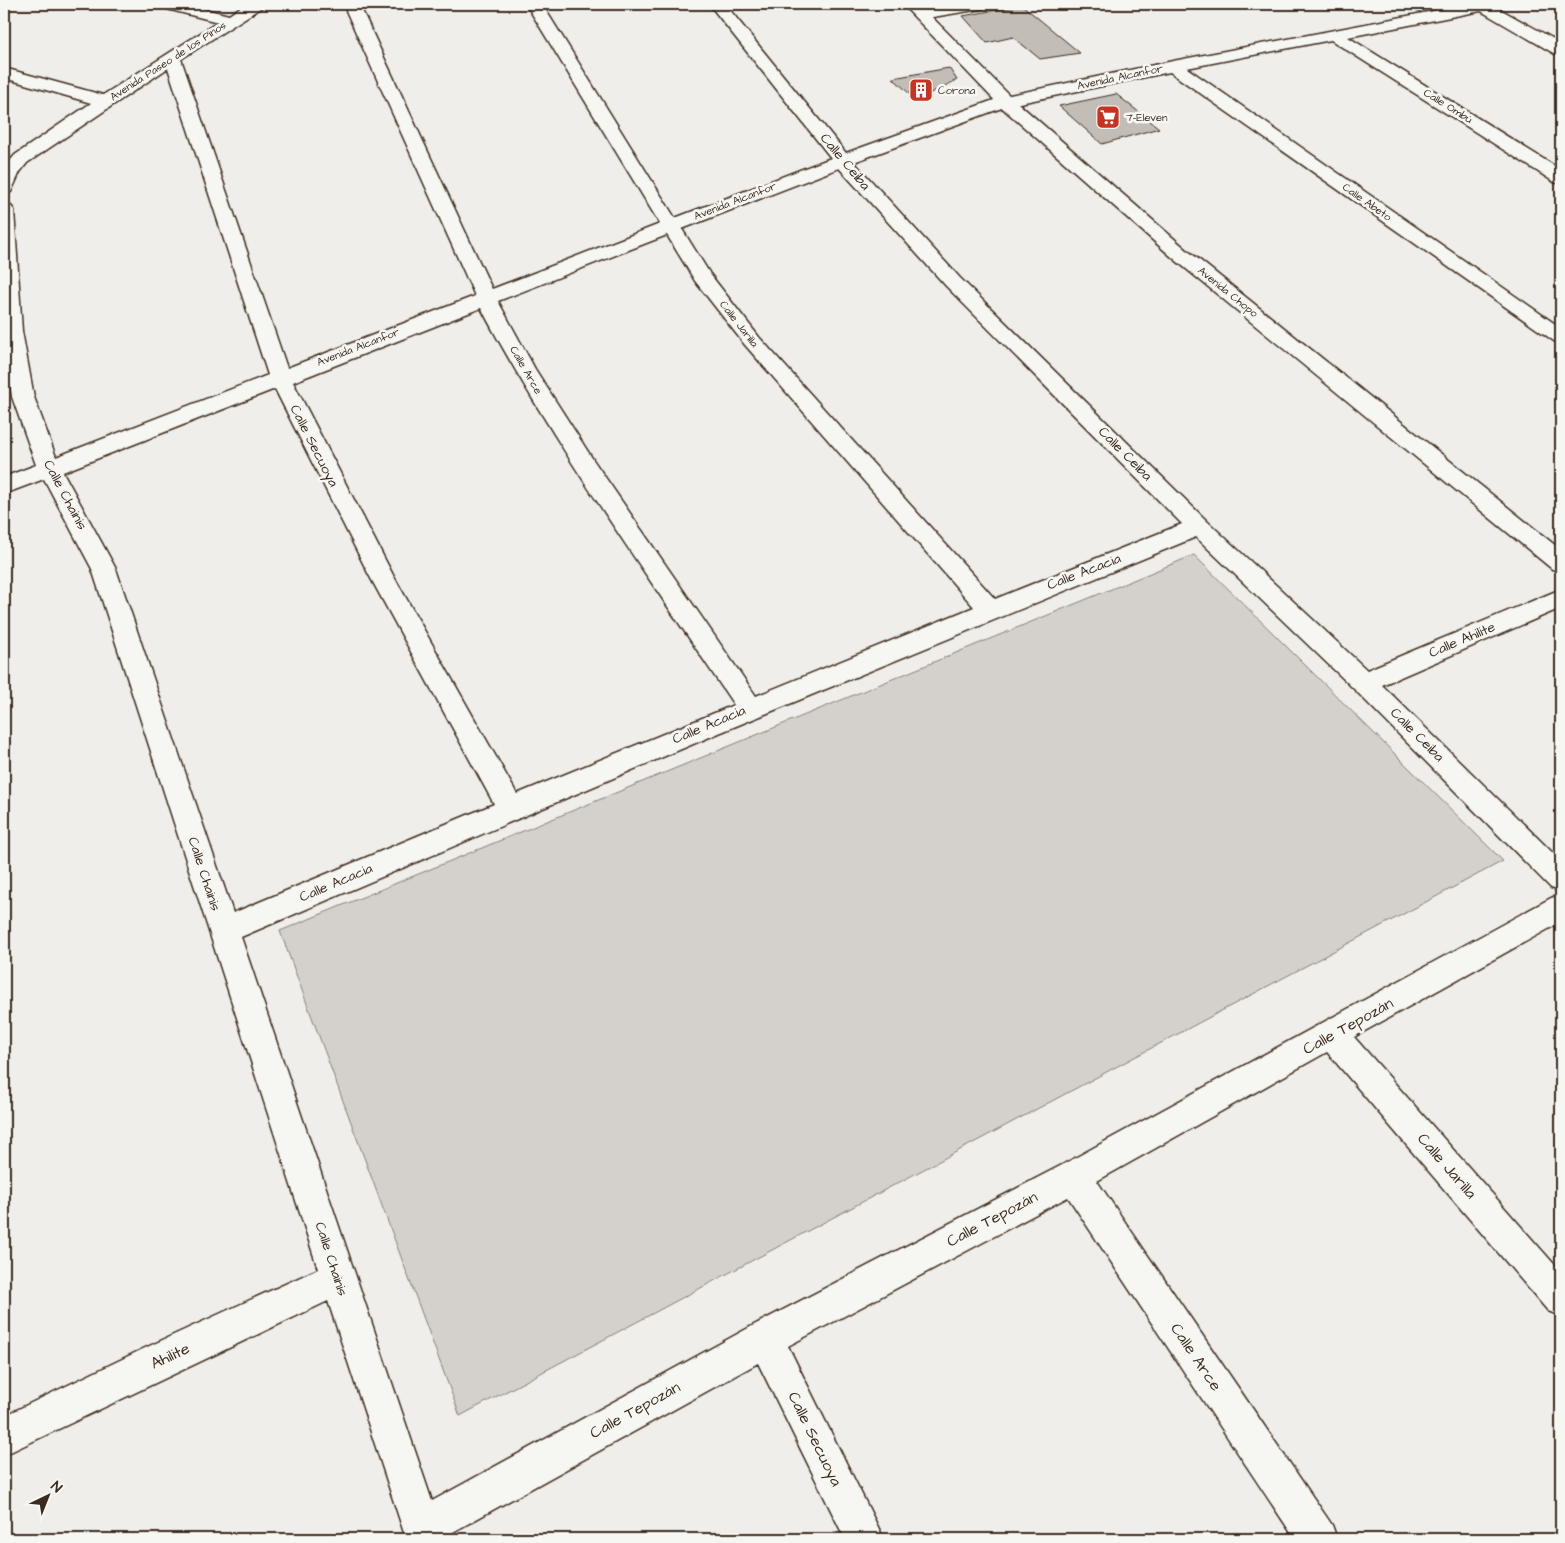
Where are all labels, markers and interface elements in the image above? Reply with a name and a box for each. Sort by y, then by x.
street label: Avenida Paseo de los Pinos [107,17,229,104]
street label: Avenida Alcanfor [1076,61,1164,93]
building icon: Corona [908,77,934,103]
place label: Corona [938,83,976,98]
street label: Calle Ombú [1421,85,1476,127]
supermarket icon: 7-Eleven [1095,104,1121,130]
place label: 7-Eleven [1126,110,1168,125]
street label: Calle Ceiba [815,129,875,195]
street label: Avenida Alcanfor [692,178,778,224]
street label: Calle Abeto [1339,180,1395,225]
street label: Avenida Chopo [1195,263,1262,321]
street label: Calle Jarilla [716,298,762,351]
street label: Avenida Alcanfor [315,324,401,370]
street label: Calle Arce [506,343,546,397]
street label: Calle Secuoya [285,401,343,491]
street label: Calle Ceiba [1093,422,1157,486]
street label: Calle Chainis [38,456,92,534]
street label: Calle Acacia [1044,549,1124,595]
street label: Calle Ahilite [1426,617,1499,663]
street label: Calle Acacia [669,701,749,749]
street label: Calle Ceiba [1385,703,1449,767]
street label: Calle Chainis [183,834,225,914]
street label: Calle Acacia [296,859,376,907]
street label: Calle Tepozán [1299,992,1397,1060]
street label: Calle Jarilla [1412,1128,1482,1204]
street label: Calle Tepozán [943,1186,1041,1252]
street label: Calle Chainis [310,1219,352,1299]
street label: Calle Arce [1165,1319,1227,1396]
street label: Ahilite [147,1337,193,1375]
street label: Calle Tepozán [586,1376,684,1444]
street label: Calle Secuoya [782,1388,847,1490]
north arrow [22,1470,72,1520]
text: N [46,1477,66,1498]

